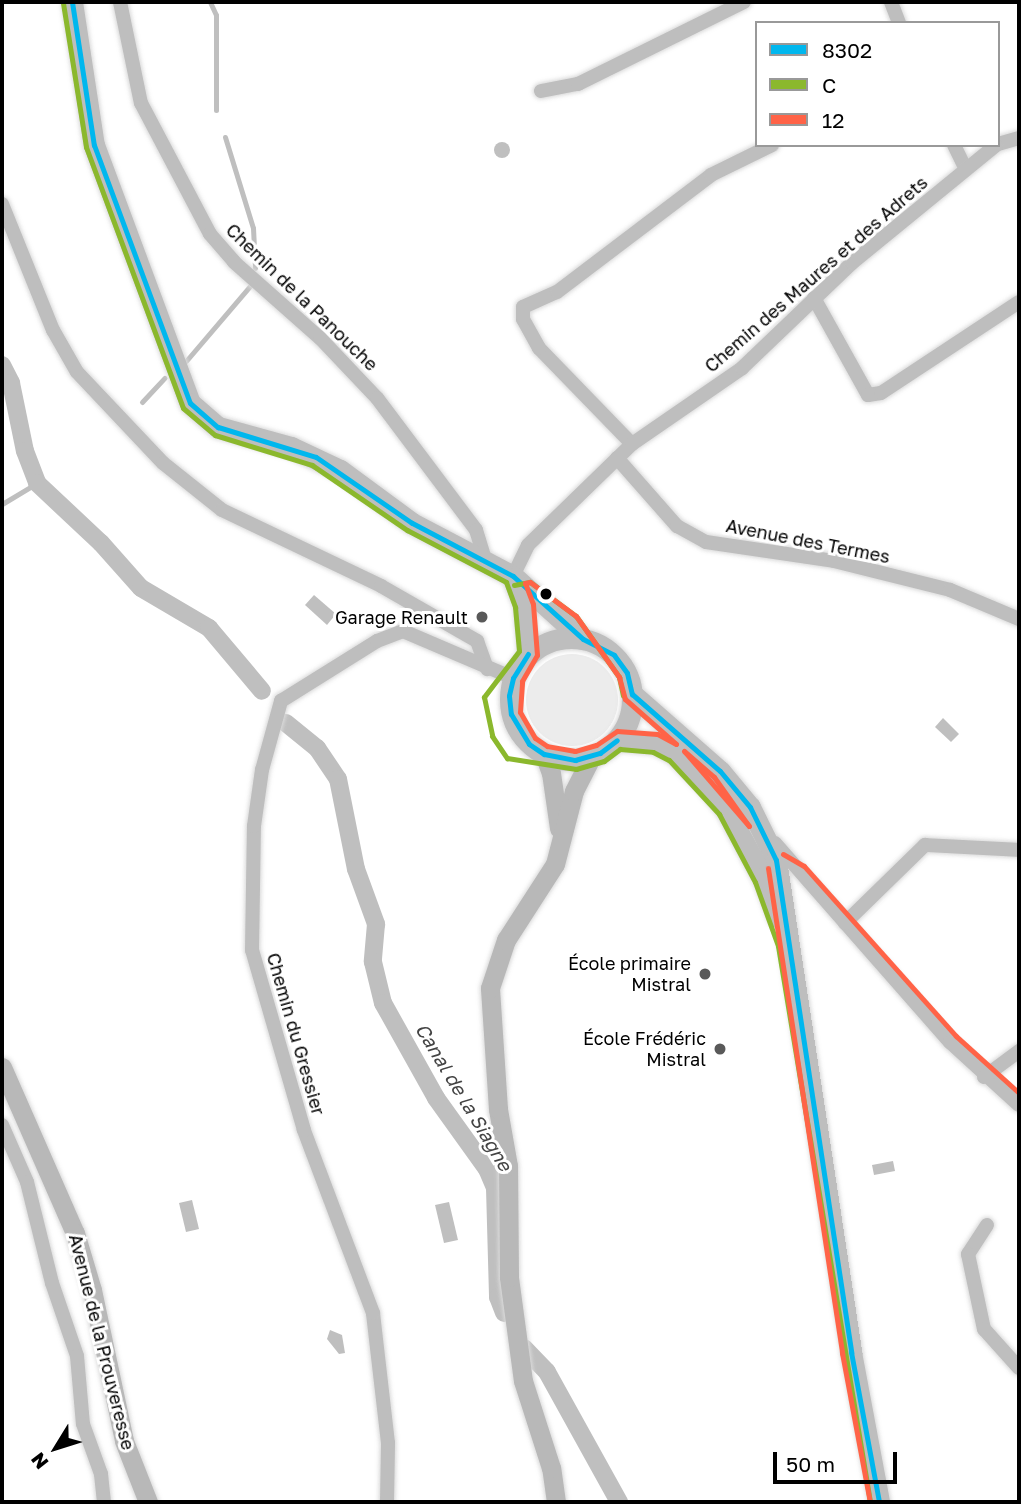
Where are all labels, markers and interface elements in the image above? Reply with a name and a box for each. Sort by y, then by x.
legend [755,21,1000,147]
text: 8302 [822,37,872,63]
text: C [822,72,836,98]
text: 12 [822,107,844,133]
street label: Chemin des Maures et des Adrets [700,171,932,377]
street label: Chemin de la Panouche [222,219,382,375]
street label: Avenue des Termes [724,515,892,567]
unlabelled marker [539,587,553,601]
place label: Garage Renault [335,606,468,628]
marker: Garage Renault [474,609,490,625]
street label: Chemin du Gressier [262,950,330,1118]
place label: École primaire Mistral [568,953,691,996]
marker: École primaire Mistral [697,966,713,982]
water label: Canal de la Siagne [411,1019,517,1175]
place label: École Frédéric Mistral [583,1028,706,1070]
marker: École Frédéric Mistral [712,1041,728,1057]
street label: Avenue de la Prouveresse [65,1232,139,1452]
north arrow [21,1413,91,1483]
scale bar [776,1438,900,1482]
text: N [26,1448,53,1474]
text: 50 m [786,1451,835,1477]

